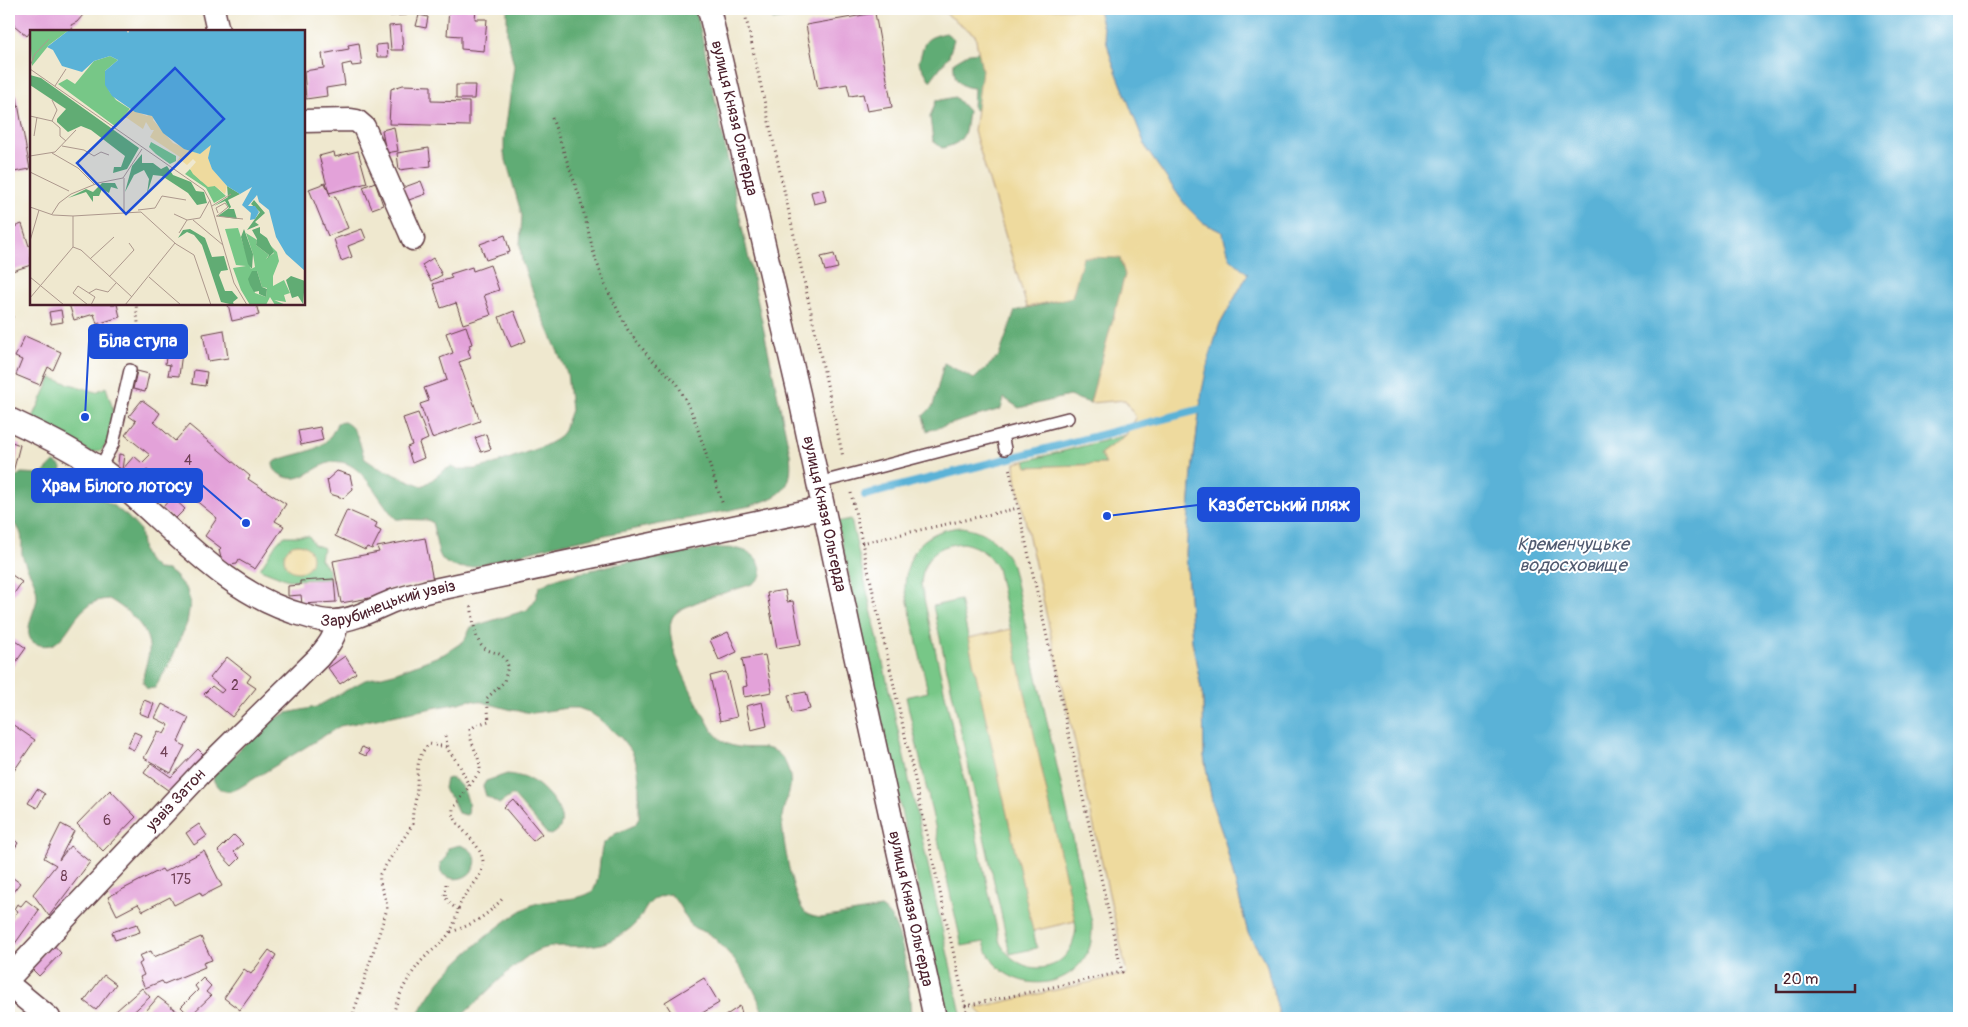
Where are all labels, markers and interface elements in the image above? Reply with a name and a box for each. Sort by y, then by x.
inset map [30,30,305,305]
street label: вулиця Князя Ольгерда [707,38,762,198]
callout: Біла ступа [89,325,187,358]
text: Біла ступа [99,330,178,353]
street label: вулиця Князя Ольгерда [798,434,851,594]
house number: 4 [184,452,192,469]
callout: Храм Білого лотосу [32,469,202,502]
text: Храм Білого лотосу [42,475,192,498]
callout: Казбетський пляж [1198,488,1359,521]
text: Казбетський пляж [1208,494,1350,517]
water label: Кременчуцьке водосховище [1517,533,1631,577]
street label: Зарубинецький узвіз [319,576,458,631]
house number: 2 [231,677,239,694]
house number: 4 [160,744,168,761]
street label: узвіз Затон [141,765,210,836]
house number: 6 [103,812,111,829]
street label: вулиця Князя Ольгерда [884,829,938,988]
house number: 8 [60,868,68,885]
house number: 175 [171,871,191,888]
scale bar [1776,962,1854,994]
text: 20 m [1783,970,1818,989]

